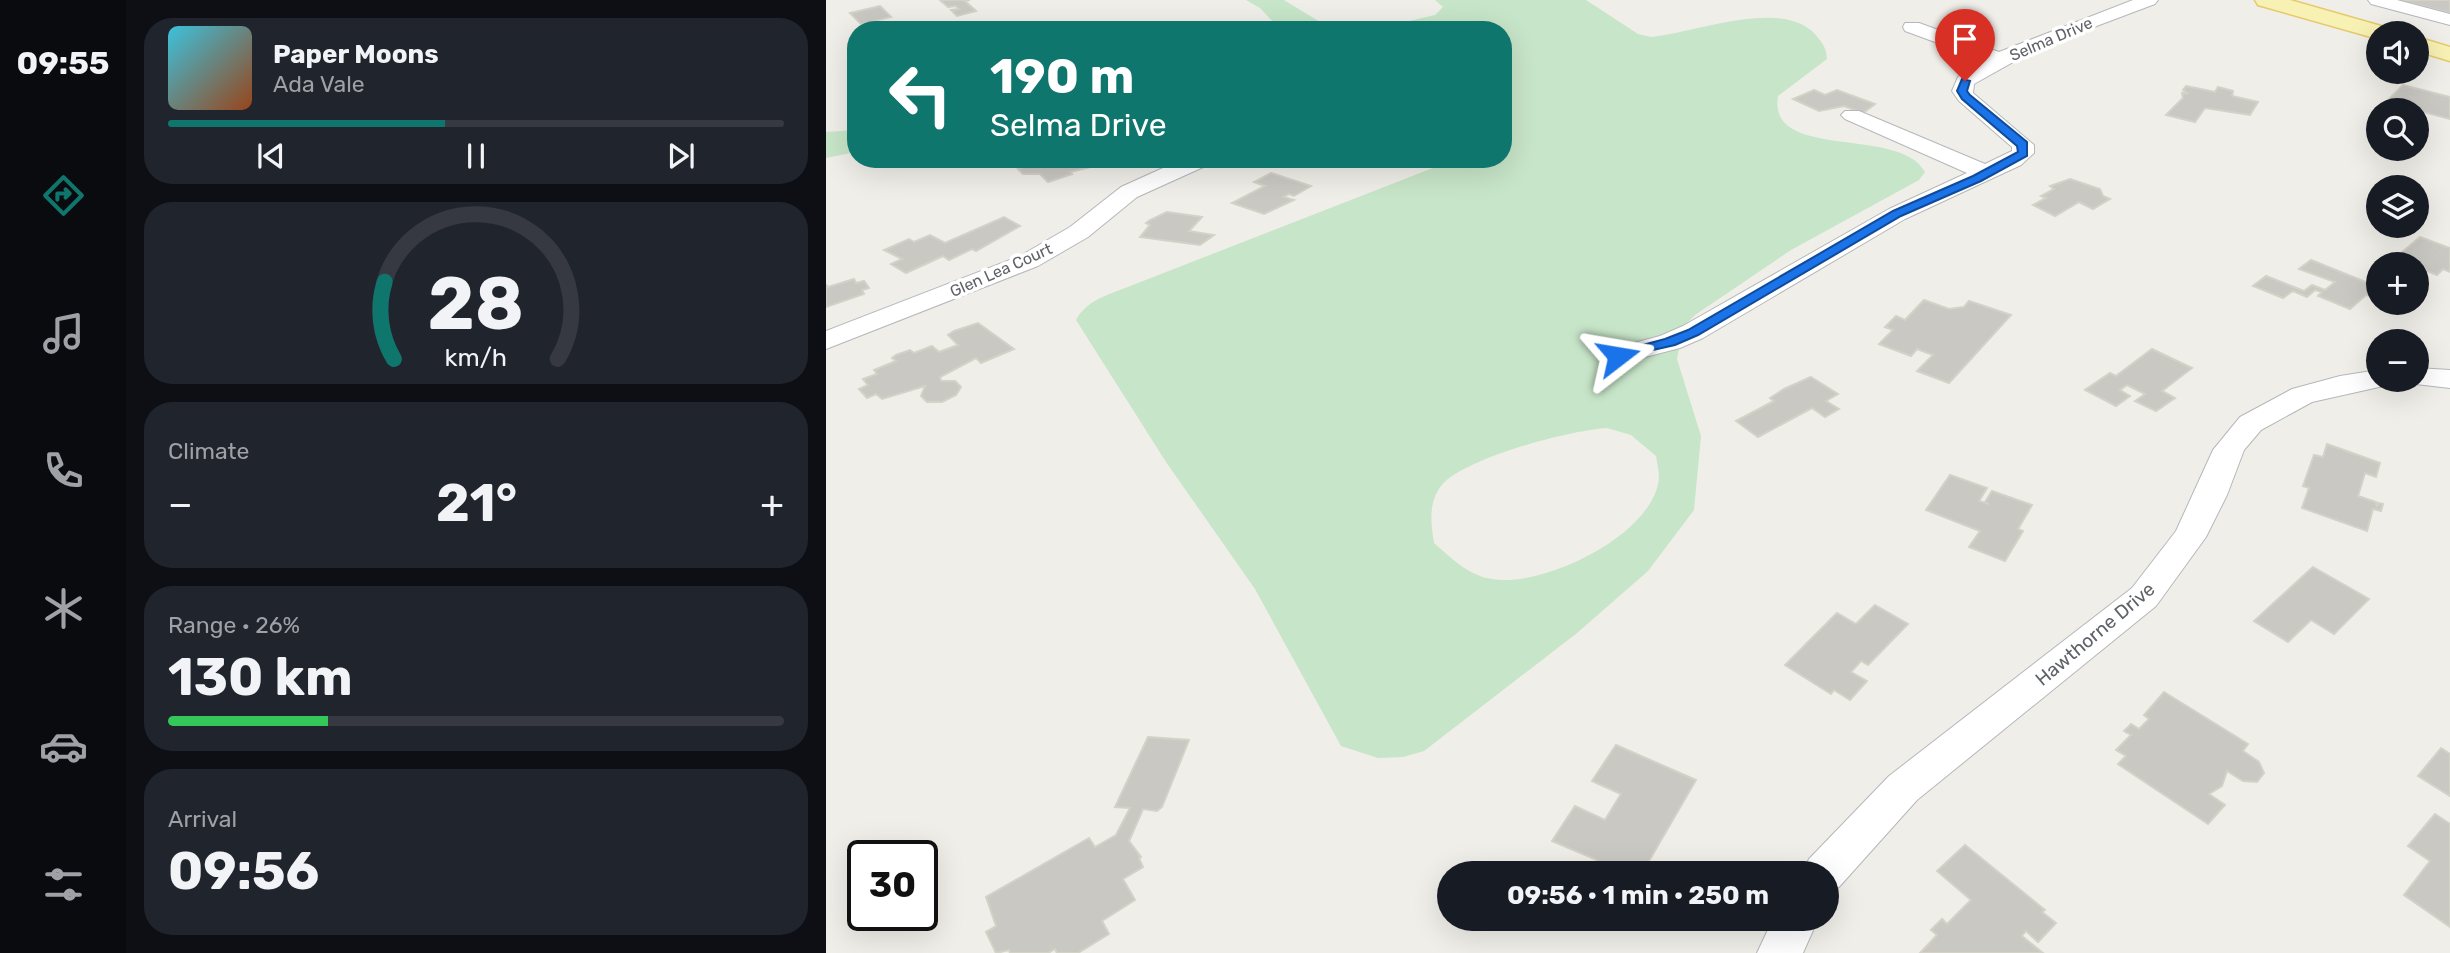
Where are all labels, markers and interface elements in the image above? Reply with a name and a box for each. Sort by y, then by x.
pin [1935,9,1995,81]
street label: Selma Drive [2007,13,2095,65]
icon: arrive [1946,20,1984,58]
map controls [2366,21,2429,392]
button: sound [2366,21,2429,84]
text: Paper Moons [273,39,439,70]
text: 09:55 [17,44,109,82]
text: 190 m [990,47,1134,105]
icon: left [875,49,966,140]
text: Ada Vale [273,70,365,98]
button: search [2366,98,2429,161]
text: Selma Drive [990,106,1167,144]
icon: previous [252,137,290,175]
icon: pause [457,137,495,175]
icon: next [662,137,700,175]
icon: directions [39,171,88,220]
button: layers [2366,175,2429,238]
street label: Glen Lea Court [947,239,1055,301]
button: + [2366,252,2429,315]
text: 28 [428,261,524,347]
icon: music [39,309,88,358]
position arrow [1581,319,1655,393]
button: − [2366,329,2429,392]
text: km/h [445,343,507,372]
text: Climate [168,437,249,465]
icon: phone [39,446,88,495]
text: 21° [436,472,517,534]
text: − [168,481,193,527]
text: + [760,481,784,527]
street label: Hawthorne Drive [2031,577,2159,691]
icon: climate [39,584,88,633]
text: Range · 26% [168,611,300,639]
text: 130 km [168,646,353,708]
icon: car [39,722,88,771]
text: Arrival [168,805,237,833]
text: 09:56 [168,840,319,902]
speed limit sign: 30 [847,840,938,931]
icon: filters [39,860,88,909]
text: 09:56 · 1 min · 250 m [1507,880,1769,911]

